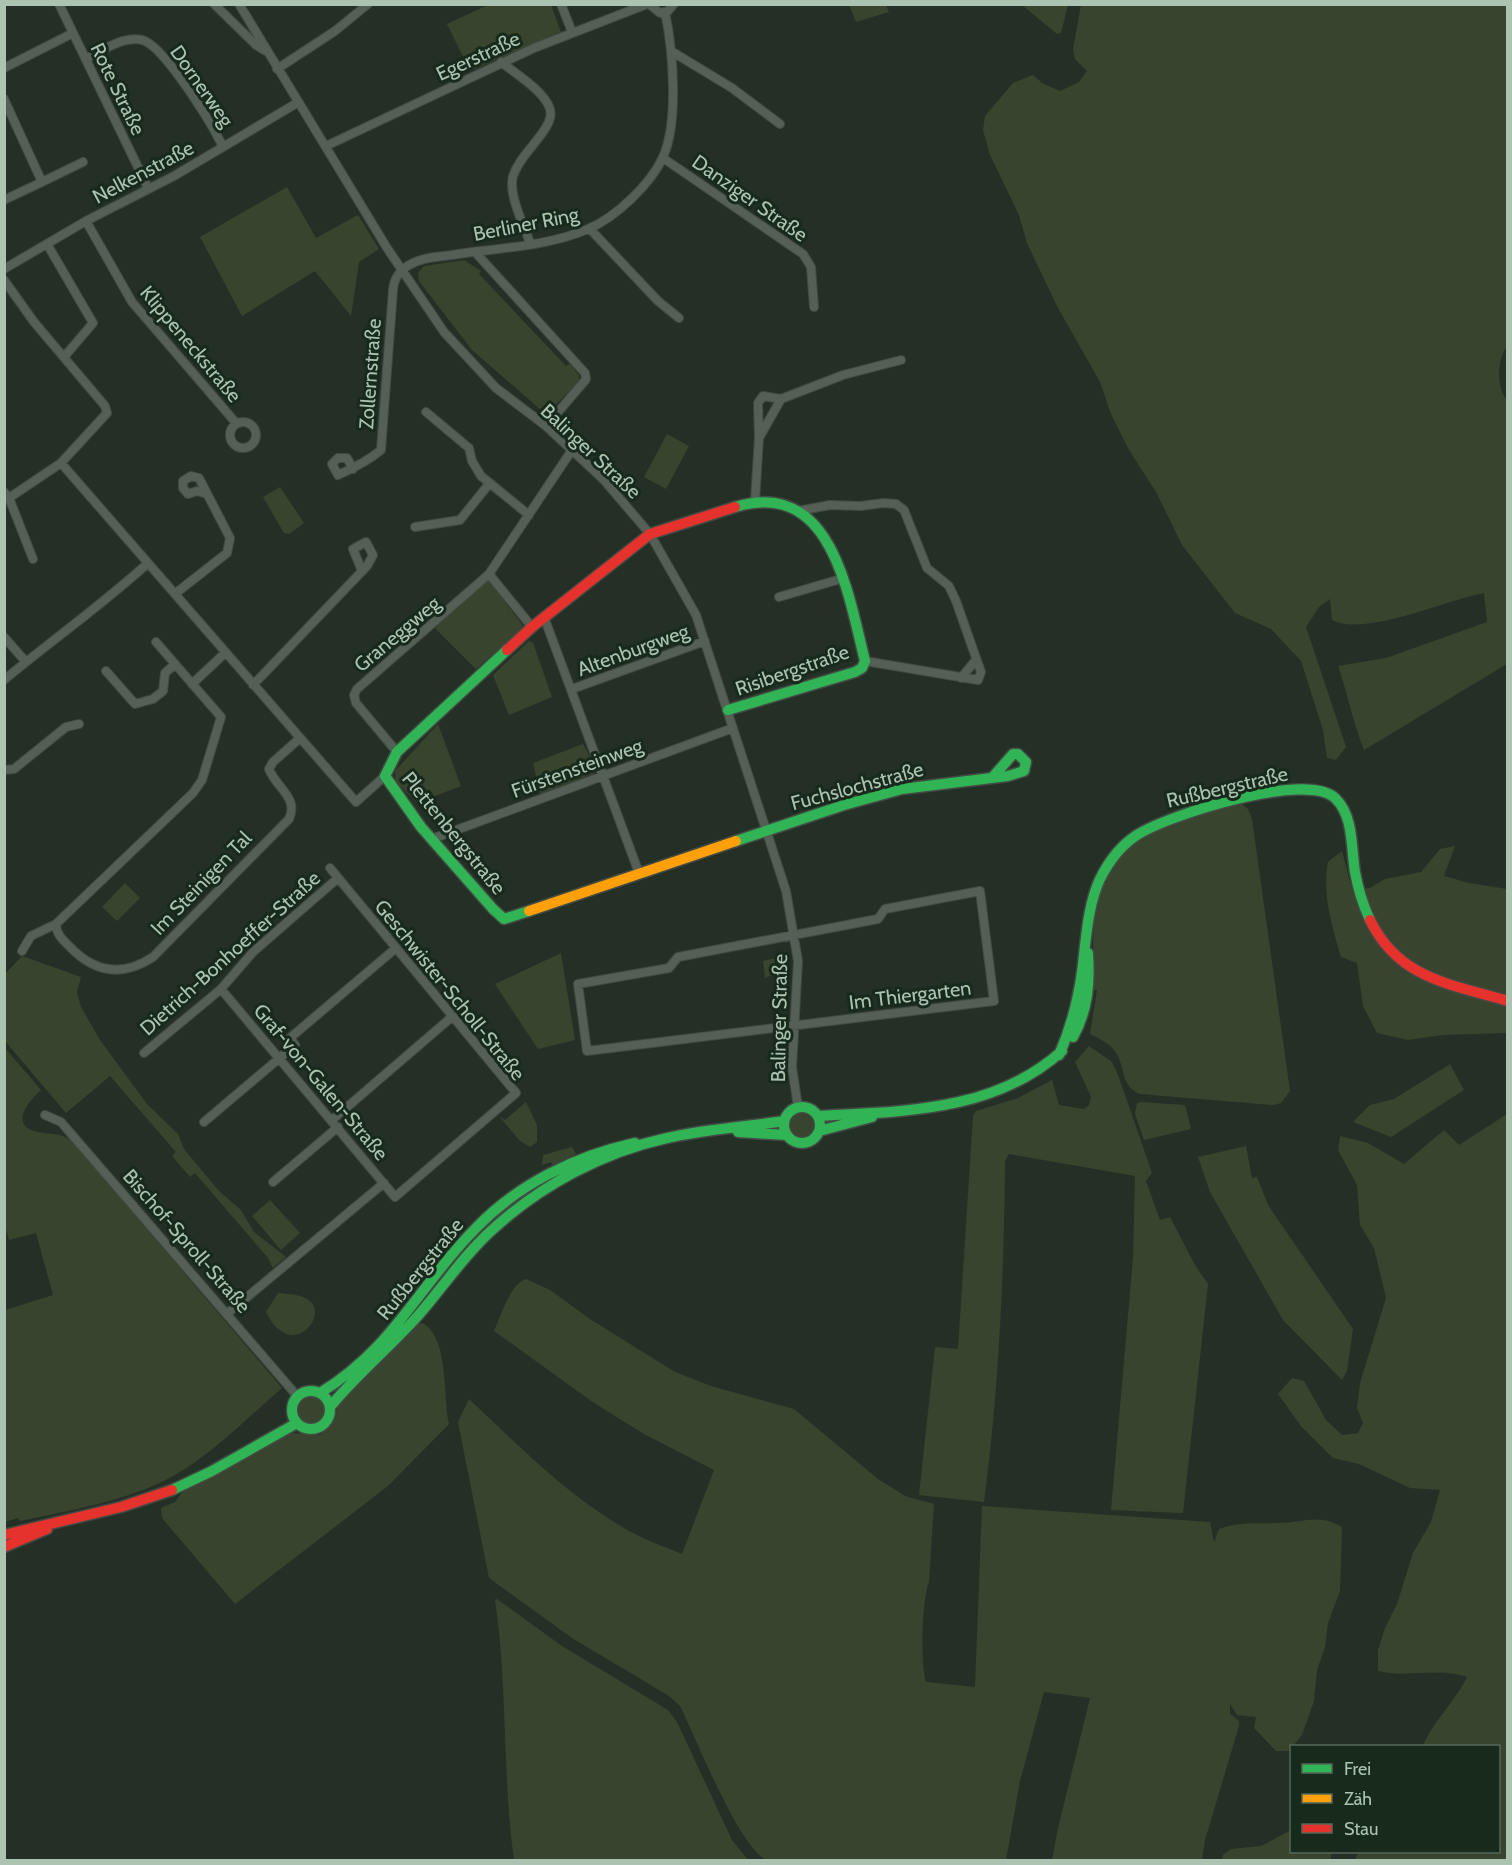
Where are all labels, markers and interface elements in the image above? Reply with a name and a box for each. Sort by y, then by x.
street label: Egerstraße [432,26,524,86]
street label: Rote Straße [85,39,151,139]
street label: Dornerweg [165,41,239,132]
street label: Nelkenstraße [88,135,198,209]
street label: Danziger Straße [688,149,812,247]
street label: Berliner Ring [471,202,582,246]
street label: Klippeneckstraße [135,281,247,407]
street label: Zollernstraße [354,318,386,430]
street label: Balinger Straße [536,398,646,504]
street label: Graneggweg [349,590,446,677]
street label: Altenburgweg [574,618,693,681]
street label: Risibergstraße [732,639,852,701]
street label: Fürstensteinweg [508,733,647,803]
street label: Fuchslochstraße [788,757,926,815]
street label: Rußbergstraße [1164,761,1290,813]
street label: Plettenbergstraße [397,767,511,899]
street label: Im Steinigen Tal [146,826,257,940]
street label: Dietrich-Bonhoeffer-Straße [135,866,325,1040]
street label: Geschwister-Scholl-Straße [370,895,530,1085]
street label: Balinger Straße [766,954,792,1082]
street label: Im Thiergarten [848,976,972,1014]
street label: Graf-von-Galen-Straße [249,999,393,1165]
street label: Bischof-Sproll-Straße [118,1164,256,1318]
street label: Rußbergstraße [372,1213,468,1325]
legend [1290,1745,1500,1853]
text: Frei [1344,1758,1371,1780]
text: Zäh [1344,1788,1372,1810]
text: Stau [1344,1818,1378,1840]

